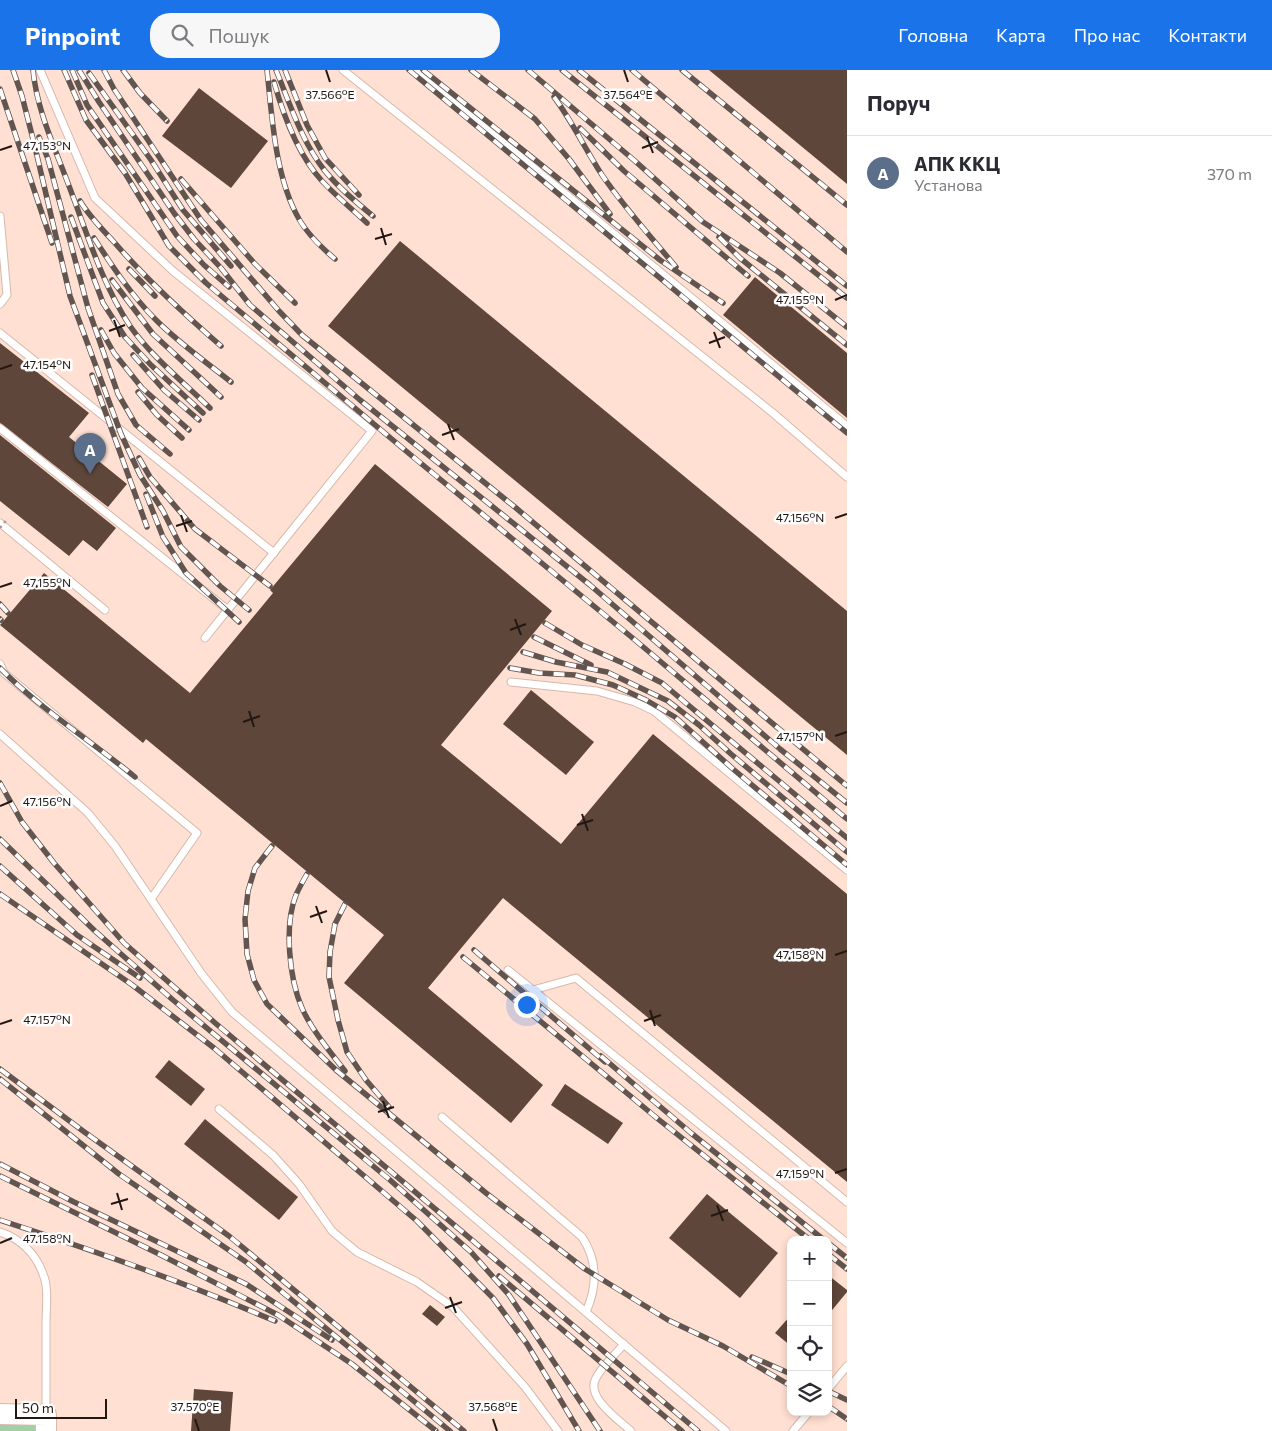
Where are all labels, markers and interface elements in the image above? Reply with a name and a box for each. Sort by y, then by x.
search box [150,13,500,58]
text: Pinpoint [25,21,120,50]
icon: search [168,21,196,49]
text: Пошук [208,24,270,47]
text: Головна [898,24,968,46]
text: Карта [996,24,1046,46]
text: Про нас [1074,24,1140,46]
text: Контакти [1168,24,1247,46]
text: 37.566°E [305,87,355,101]
text: 37.564°E [603,87,653,101]
text: Поруч [867,90,930,115]
text: 47.153°N [23,138,71,152]
text: АПК ККЦ [914,152,1000,175]
text: A [877,164,889,183]
text: 370 m [1207,164,1252,183]
text: Установа [914,175,983,194]
text: 47.155°N [776,292,824,306]
text: 47.154°N [23,357,71,371]
pin: A [74,433,106,474]
text: 47.156°N [776,510,824,524]
text: 47.155°N [23,575,71,589]
text: 47.157°N [776,729,824,743]
text: 47.156°N [23,794,71,808]
text: 47.158°N [776,947,824,961]
your location [514,992,540,1018]
text: 47.157°N [23,1012,71,1026]
text: 47.159°N [776,1166,824,1180]
text: 47.158°N [23,1231,71,1245]
map controls [787,1236,832,1416]
button: + [787,1236,832,1281]
button: − [787,1281,832,1326]
button: locate [787,1326,832,1371]
button: layers [787,1371,832,1416]
scale bar [15,1396,108,1419]
text: 50 m [22,1399,54,1416]
text: 37.570°E [171,1399,219,1413]
text: 37.568°E [468,1399,518,1413]

